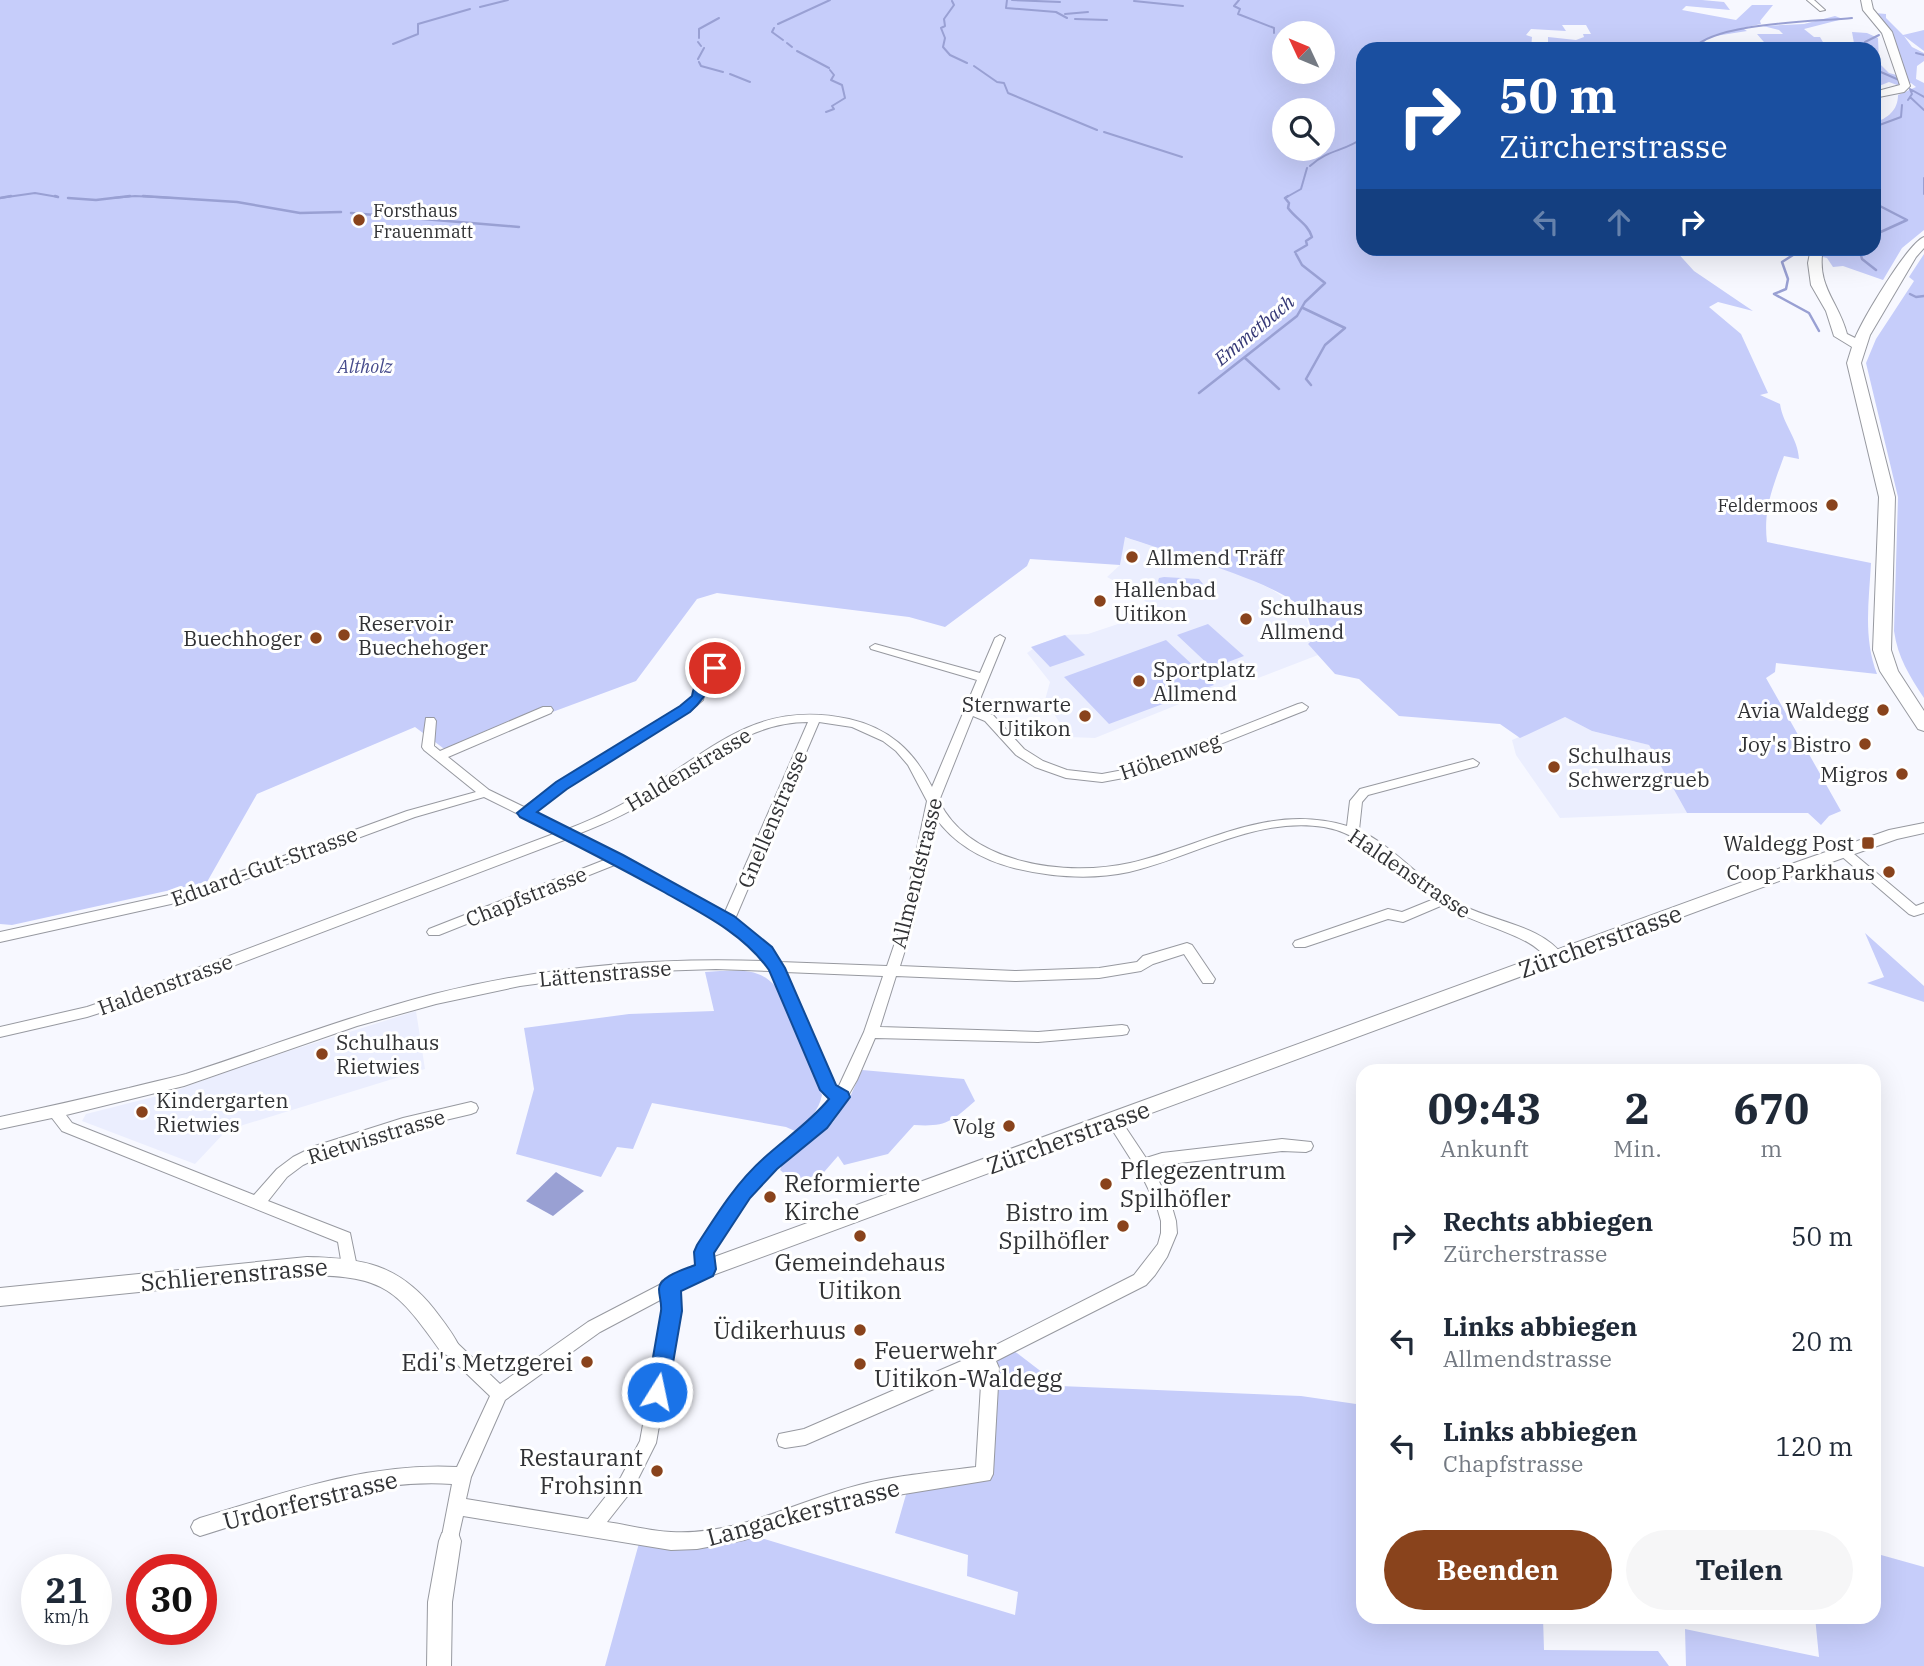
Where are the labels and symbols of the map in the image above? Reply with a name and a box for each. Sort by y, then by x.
north arrow [1272,21,1335,84]
place label: Forsthaus Frauenmatt [373,199,473,243]
marker: Forsthaus Frauenmatt [351,212,367,228]
water label: Emmetbach [1208,289,1299,371]
park label: Altholz [337,355,393,378]
place label: Feldermoos [1717,494,1818,517]
marker: Feldermoos [1824,497,1840,513]
place label: Allmend Träff [1146,543,1285,571]
marker: Allmend Träff [1124,549,1140,565]
place label: Hallenbad Uitikon [1114,575,1217,627]
marker: Hallenbad Uitikon [1092,593,1108,609]
place label: Schulhaus Allmend [1260,593,1363,645]
place label: Reservoir Buechehoger [358,609,489,661]
marker: Schulhaus Allmend [1238,611,1254,627]
place label: Buechhoger [183,624,303,652]
marker: Reservoir Buechehoger [336,627,352,643]
marker: Buechhoger [308,630,324,646]
pin [685,638,745,698]
place label: Sportplatz Allmend [1153,655,1256,707]
marker: Sportplatz Allmend [1131,673,1147,689]
place label: Sternwarte Uitikon [962,690,1071,742]
place label: Avia Waldegg [1737,696,1870,724]
marker: Avia Waldegg [1875,702,1891,718]
marker: Sternwarte Uitikon [1077,708,1093,724]
street label: Haldenstrasse [620,721,756,817]
street label: Höhenweg [1116,726,1225,786]
place label: Joy's Bistro [1739,730,1851,758]
marker: Joy's Bistro [1857,736,1873,752]
place label: Schulhaus Schwerzgrueb [1568,741,1709,793]
street label: Gnellenstrasse [730,746,814,892]
marker: Schulhaus Schwerzgrueb [1546,759,1562,775]
place label: Migros [1820,760,1888,788]
marker: Migros [1894,766,1910,782]
street label: Allmendstrasse [884,795,948,951]
street label: Eduard-Gut-Strasse [167,819,361,913]
street label: Haldenstrasse [1343,822,1477,924]
place label: Waldegg Post [1723,829,1854,857]
marker: Waldegg Post [1860,835,1876,851]
place label: Coop Parkhaus [1726,858,1875,886]
street label: Chapfstrasse [461,859,591,933]
marker: Coop Parkhaus [1881,864,1897,880]
street label: Zürcherstrasse [1514,897,1686,985]
street label: Haldenstrasse [94,947,236,1021]
street label: Lättenstrasse [538,953,672,993]
place label: Schulhaus Rietwies [336,1028,439,1080]
marker: Schulhaus Rietwies [314,1046,330,1062]
place label: Kindergarten Rietwies [156,1086,289,1138]
street label: Zürcherstrasse [982,1093,1154,1181]
street label: Rietwisstrasse [304,1102,448,1170]
marker: Kindergarten Rietwies [134,1104,150,1120]
place label: Volg [953,1112,996,1140]
marker: Volg [1001,1118,1017,1134]
place label: Pflegezentrum Spilhöfler [1120,1154,1286,1214]
place label: Reformierte Kirche [784,1167,920,1227]
marker: Pflegezentrum Spilhöfler [1098,1176,1114,1192]
marker: Reformierte Kirche [762,1189,778,1205]
place label: Bistro im Spilhöfler [998,1196,1109,1256]
marker: Bistro im Spilhöfler [1115,1218,1131,1234]
marker: Gemeindehaus Uitikon [852,1228,868,1244]
place label: Gemeindehaus Uitikon [775,1246,945,1306]
street label: Schlierenstrasse [139,1250,329,1298]
place label: Üdikerhuus [713,1314,846,1346]
marker: Üdikerhuus [852,1322,868,1338]
place label: Feuerwehr Uitikon-Waldegg [874,1334,1062,1394]
place label: Edi's Metzgerei [401,1346,573,1378]
marker: Edi's Metzgerei [579,1354,595,1370]
position arrow [620,1355,694,1429]
marker: Feuerwehr Uitikon-Waldegg [852,1356,868,1372]
place label: Restaurant Frohsinn [519,1441,643,1501]
street label: Urdorferstrasse [219,1463,401,1537]
marker: Restaurant Frohsinn [649,1463,665,1479]
street label: Langackerstrasse [703,1471,903,1553]
speed limit sign: 30 [126,1554,217,1645]

